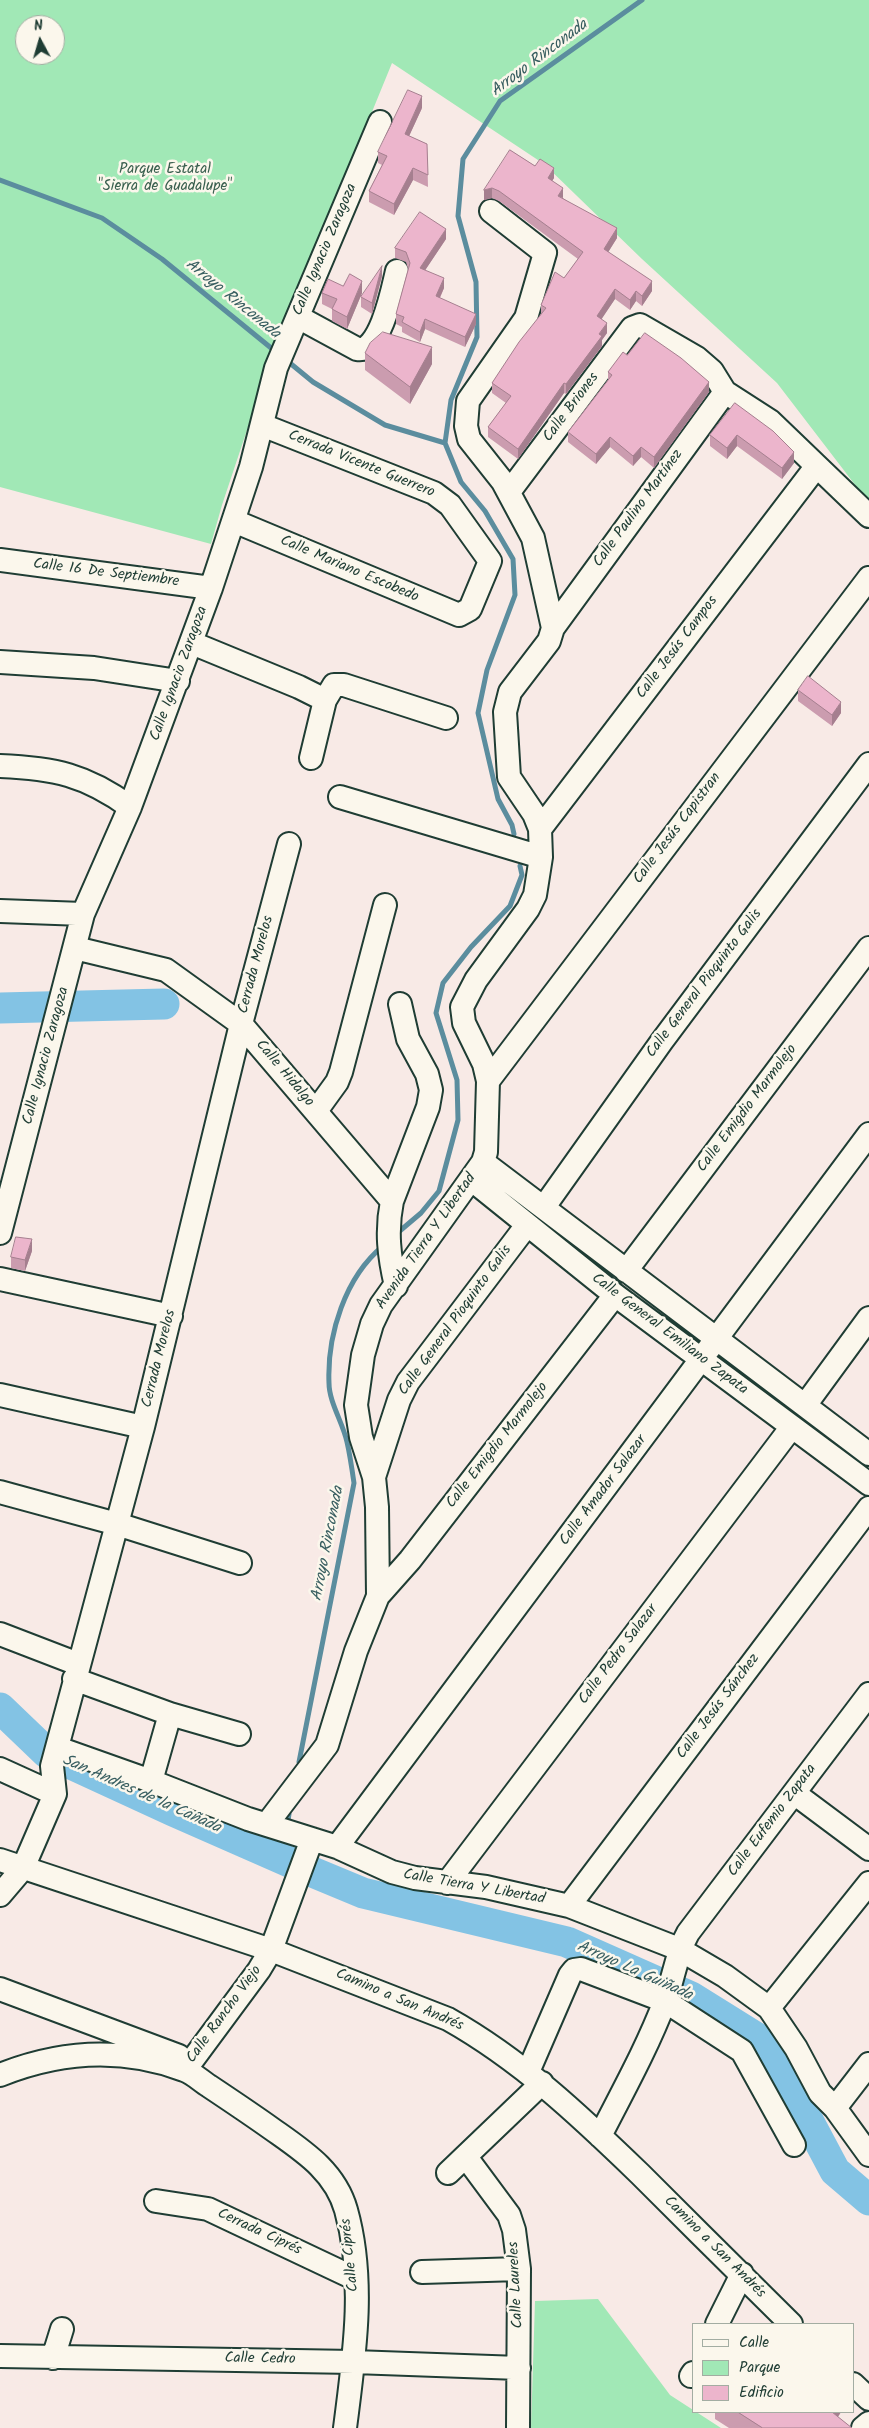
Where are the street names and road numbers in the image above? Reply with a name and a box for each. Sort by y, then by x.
street label: Calle Ignacio Zaragoza [290,181,362,319]
street label: Calle Briones [540,370,604,446]
street label: Cerrada Vicente Guerrero [285,427,437,503]
street label: Calle Paulino Martínez [590,447,688,571]
street label: Calle Mariano Escobedo [277,533,421,607]
street label: Calle 16 De Septiembre [32,556,180,592]
street label: Calle Jesús Campos [633,593,723,703]
street label: Calle Ignacio Zaragoza [147,604,213,744]
street label: Calle Jesús Capistran [630,770,726,888]
street label: Calle General Pioquinto Galis [643,906,767,1062]
street label: Cerrada Morelos [235,914,279,1016]
street label: Calle Ignacio Zaragoza [20,985,74,1127]
street label: Calle Hidalgo [251,1037,317,1111]
street label: Calle Emigdio Marmolejo [694,1042,802,1176]
street label: Avenida Tierra Y Libertad [373,1171,481,1313]
street label: Calle General Pioquinto Galis [395,1242,517,1400]
street label: Calle General Emiliano Zapata [587,1270,751,1400]
street label: Cerrada Morelos [139,1308,181,1410]
street label: Calle Emigdio Marmolejo [443,1379,553,1513]
street label: Calle Amador Salazar [557,1432,651,1550]
street label: Calle Pedro Salazar [576,1601,662,1709]
street label: Calle Jesús Sánchez [674,1651,764,1763]
street label: Calle Eufemio Zapata [725,1761,821,1881]
street label: Calle Tierra Y Libertad [402,1867,546,1909]
street label: Calle Rancho Viejo [184,1963,266,2067]
street label: Camino a San Andrés [332,1966,466,2036]
street label: Camino a San Andrés [659,2193,769,2303]
street label: Cerrada Ciprés [214,2206,304,2260]
street label: Calle Ciprés [338,2217,364,2293]
street label: Calle Laureles [506,2241,528,2329]
street label: Calle Cedro [224,2350,296,2370]

